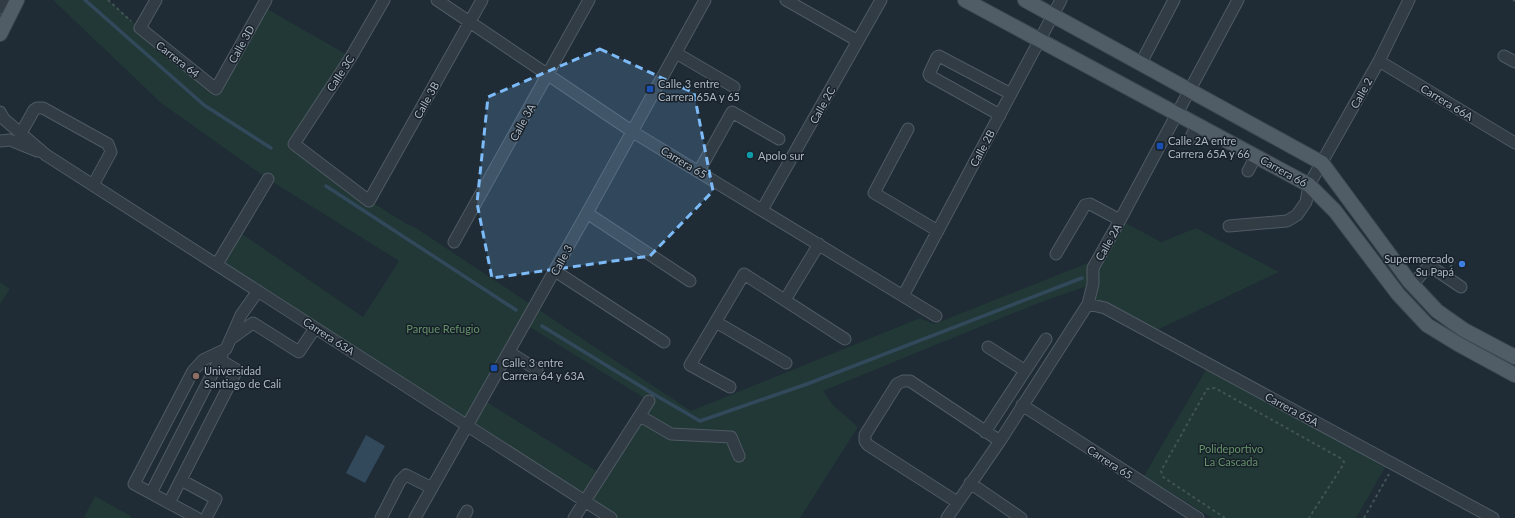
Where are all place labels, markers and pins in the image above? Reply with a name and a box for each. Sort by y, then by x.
place label: Calle 3 entre Carrera 65A y 65 [658,77,740,103]
marker: Calle 3 entre Carrera 65A y 65 [645,84,655,94]
place label: Calle 2A entre Carrera 65A y 66 [1168,134,1250,160]
marker: Calle 2A entre Carrera 65A y 66 [1155,141,1165,151]
place label: Apolo sur [758,149,804,162]
marker: Apolo sur [745,150,755,160]
place label: Supermercado Su Papá [1384,252,1454,278]
marker: Supermercado Su Papá [1457,259,1467,269]
place label: Calle 3 entre Carrera 64 y 63A [502,356,585,382]
marker: Calle 3 entre Carrera 64 y 63A [489,363,499,373]
place label: Universidad Santiago de Cali [204,364,282,390]
marker: Universidad Santiago de Cali [191,371,201,381]

